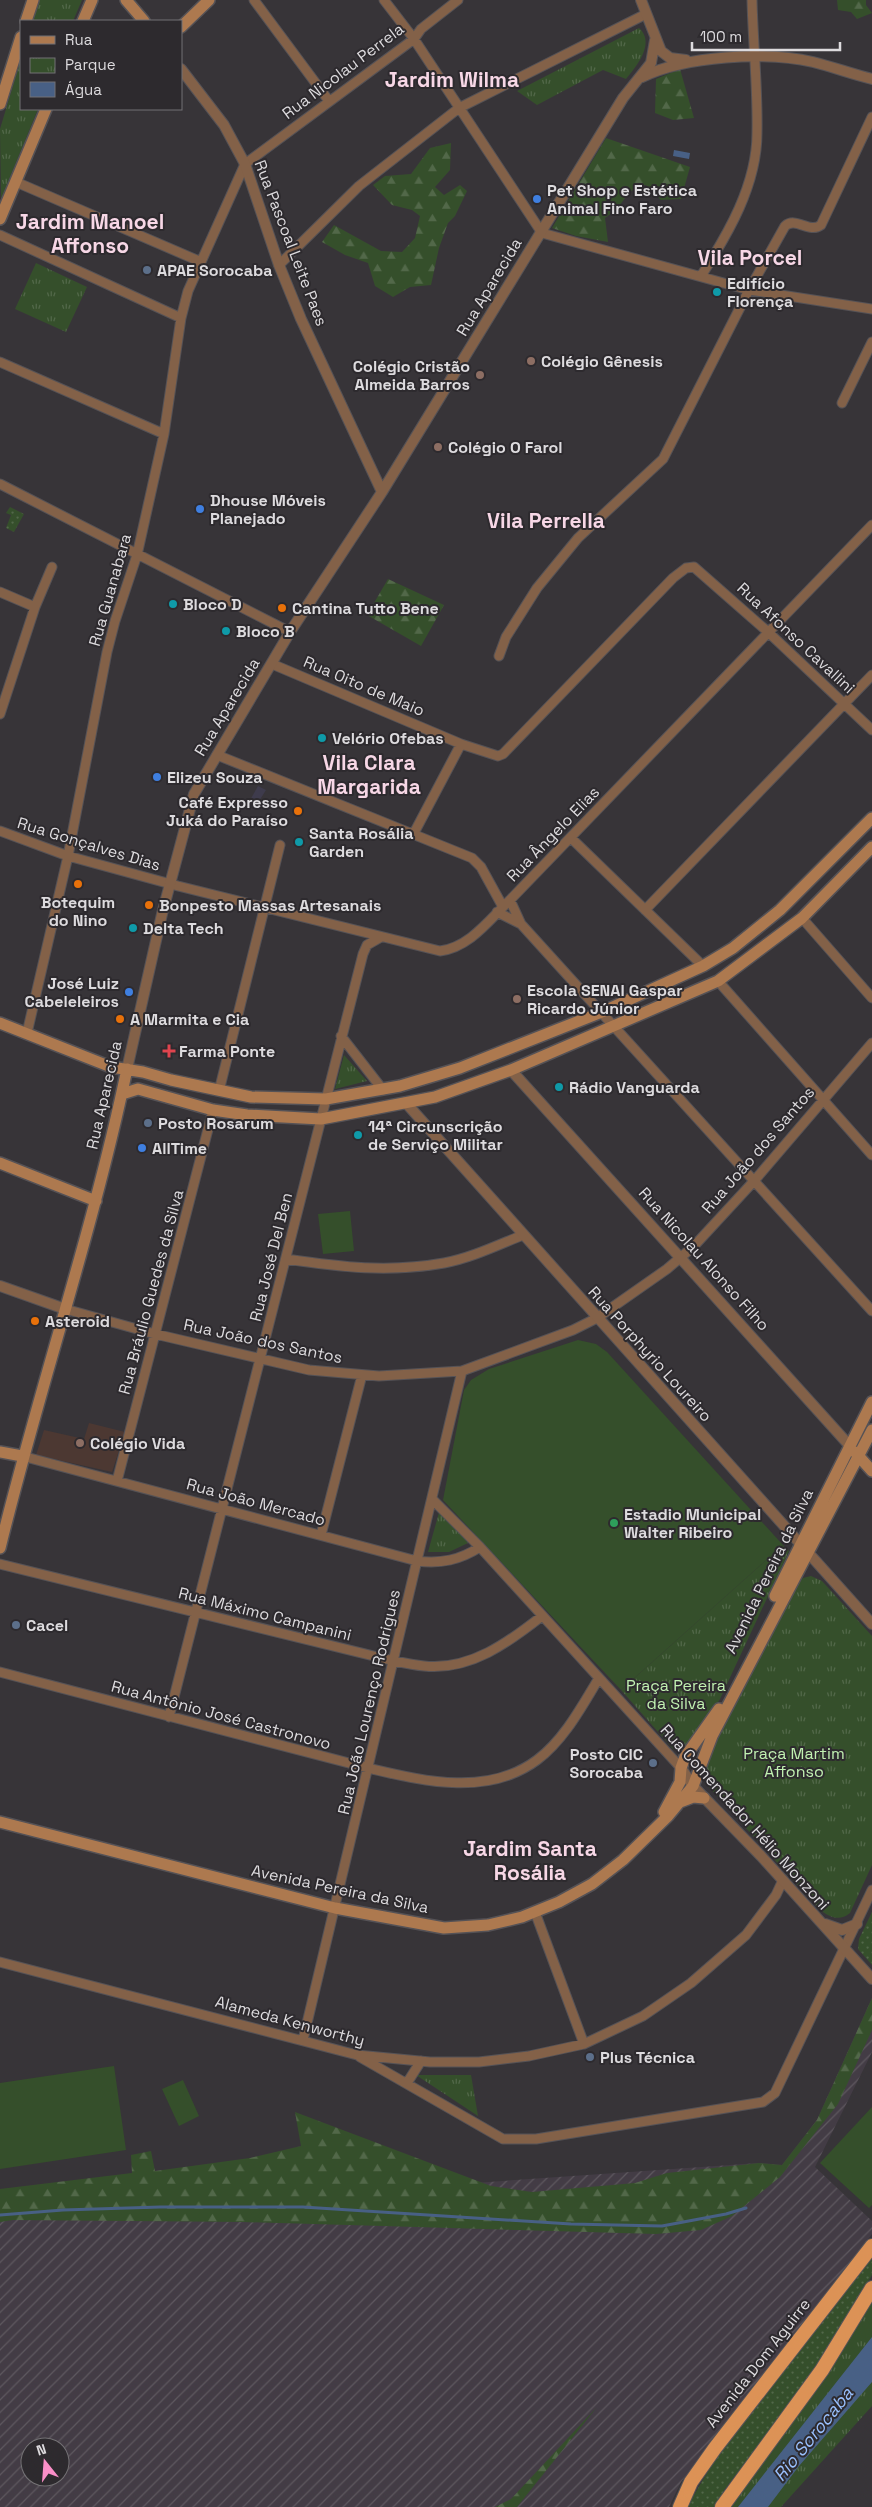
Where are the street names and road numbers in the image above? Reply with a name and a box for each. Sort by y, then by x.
street label: Rua Nicolau Perrela [278,18,408,124]
street label: Rua Pascoal Leite Paes [250,157,332,329]
street label: Rua Aparecida [451,234,527,340]
street label: Rua Guanabara [84,531,136,649]
street label: Rua Afonso Cavallini [733,578,859,698]
street label: Rua Oito de Maio [300,651,428,721]
street label: Rua Aparecida [189,654,265,760]
street label: Rua Ângelo Elias [502,782,604,886]
street label: Rua Gonçalves Dias [15,812,163,876]
street label: Rua Aparecida [81,1039,127,1151]
street label: Rua João dos Santos [697,1082,819,1218]
street label: Rua Nicolau Alonso Filho [634,1183,774,1335]
street label: Rua Bráulio Guedes da Silva [114,1187,188,1397]
street label: Rua José Del Ben [245,1190,297,1324]
street label: Rua Porphyrio Loureiro [584,1282,716,1426]
street label: Rua João dos Santos [182,1314,344,1368]
street label: Rua João Mercado [184,1473,328,1531]
street label: Avenida Pereira da Silva [720,1485,818,1657]
street label: Rua Máximo Campanini [176,1582,354,1646]
street label: Rua João Lourenço Rodrigues [333,1587,405,1817]
street label: Rua Antônio José Castronovo [109,1676,333,1754]
street label: Rua Comendador Hélio Monzoni [656,1720,834,1914]
street label: Avenida Pereira da Silva [249,1860,431,1918]
street label: Alameda Kenworthy [213,1991,367,2051]
street label: Avenida Dom Aguirre [701,2294,815,2432]

